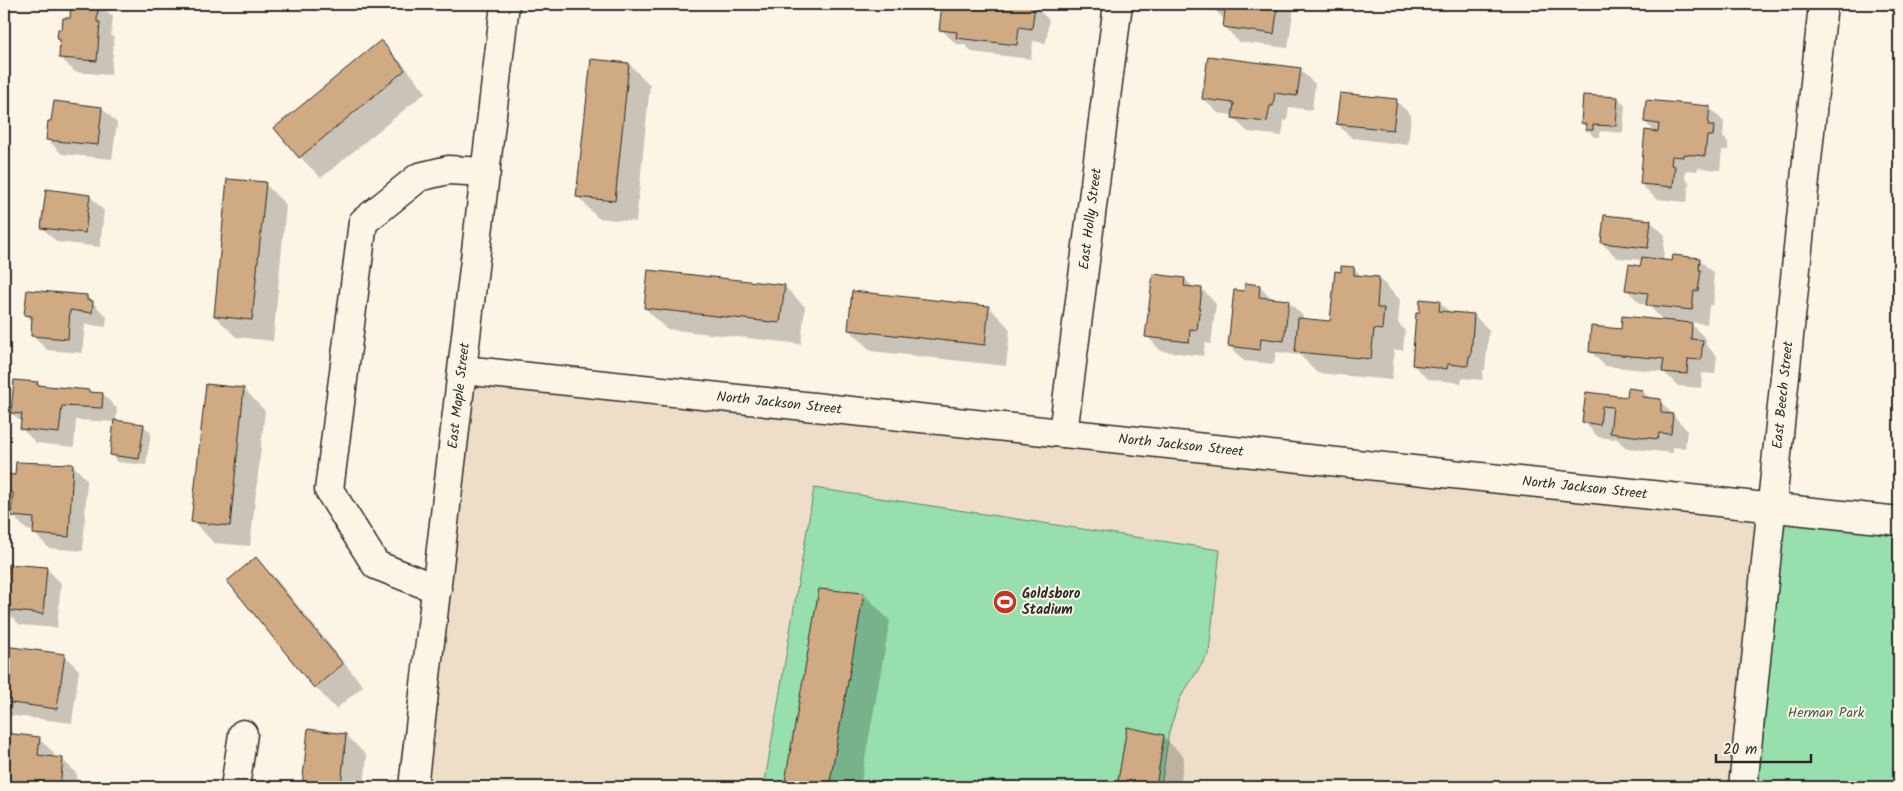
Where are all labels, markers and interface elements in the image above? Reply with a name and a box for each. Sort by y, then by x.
street label: East Holly Street [1073,166,1108,271]
street label: East Beech Street [1767,339,1800,450]
street label: East Maple Street [442,341,476,450]
street label: North Jackson Street [715,386,844,421]
street label: North Jackson Street [1117,428,1245,463]
street label: North Jackson Street [1521,470,1649,506]
place label: Goldsboro Stadium [1022,583,1081,621]
sports icon: Goldsboro Stadium [992,589,1018,615]
park label: Herman Park [1788,702,1865,724]
scale bar [1716,731,1810,763]
text: 20 m [1723,738,1757,762]

